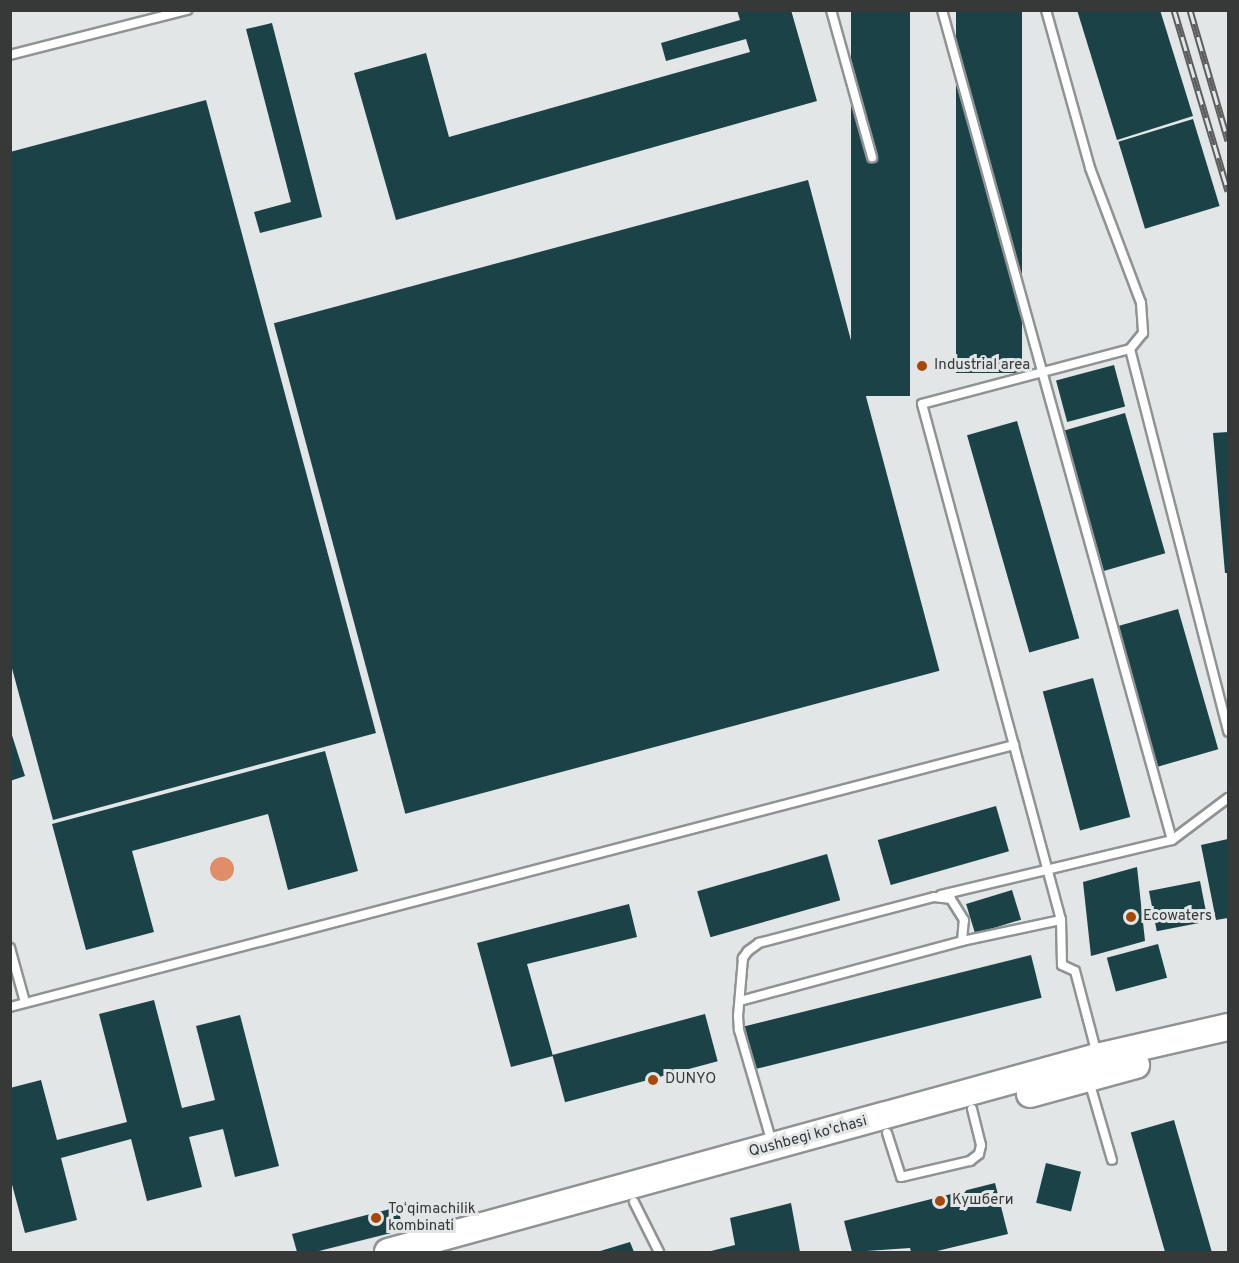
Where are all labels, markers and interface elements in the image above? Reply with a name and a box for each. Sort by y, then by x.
place label: Industrial area [934,357,1030,375]
marker: Industrial area [915,359,929,373]
place label: Ecowaters [1143,908,1212,926]
marker: Ecowaters [1124,910,1138,924]
place label: DUNYO [665,1071,716,1089]
marker: DUNYO [646,1073,660,1087]
street label: Qushbegi ko'chasi [747,1113,869,1161]
place label: Кушбеги [952,1192,1014,1210]
marker: Кушбеги [933,1194,947,1208]
place label: Toʻqimachilik kombinati [388,1200,476,1235]
marker: Toʻqimachilik kombinati [369,1211,383,1225]

